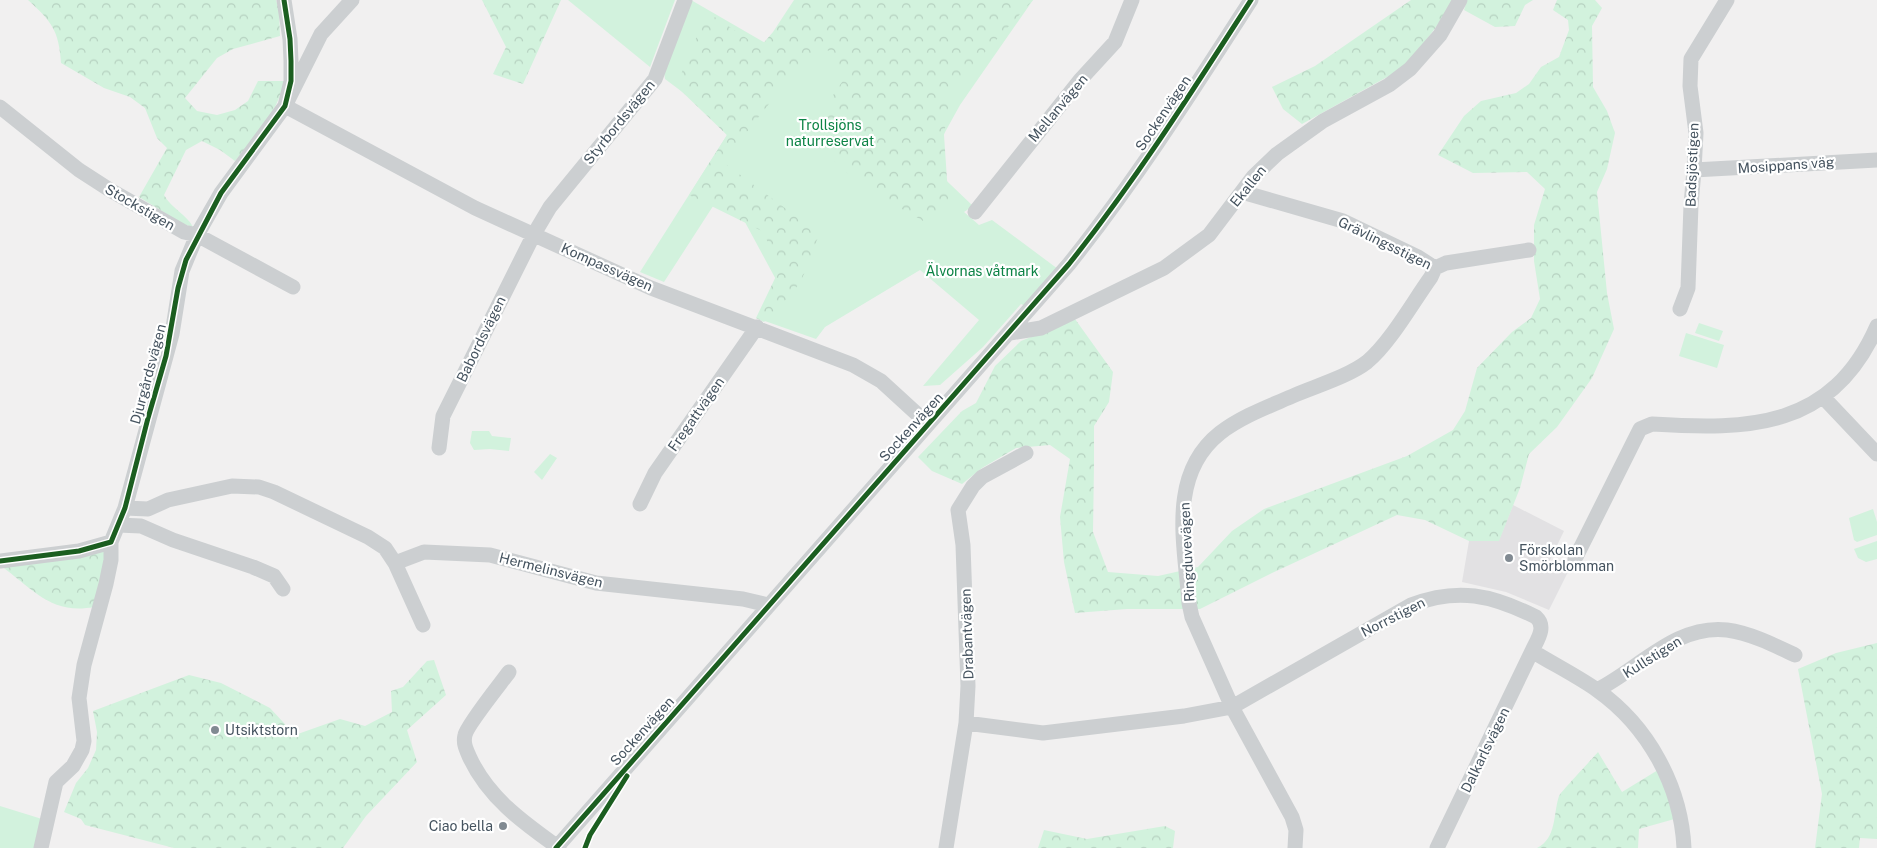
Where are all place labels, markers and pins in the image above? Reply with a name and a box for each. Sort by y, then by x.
place label: Förskolan Smörblomman [1519,542,1614,574]
marker: Förskolan Smörblomman [1503,552,1515,564]
place label: Utsiktstorn [225,722,298,738]
marker: Utsiktstorn [209,724,221,736]
place label: Ciao bella [429,818,493,834]
marker: Ciao bella [497,820,509,832]

